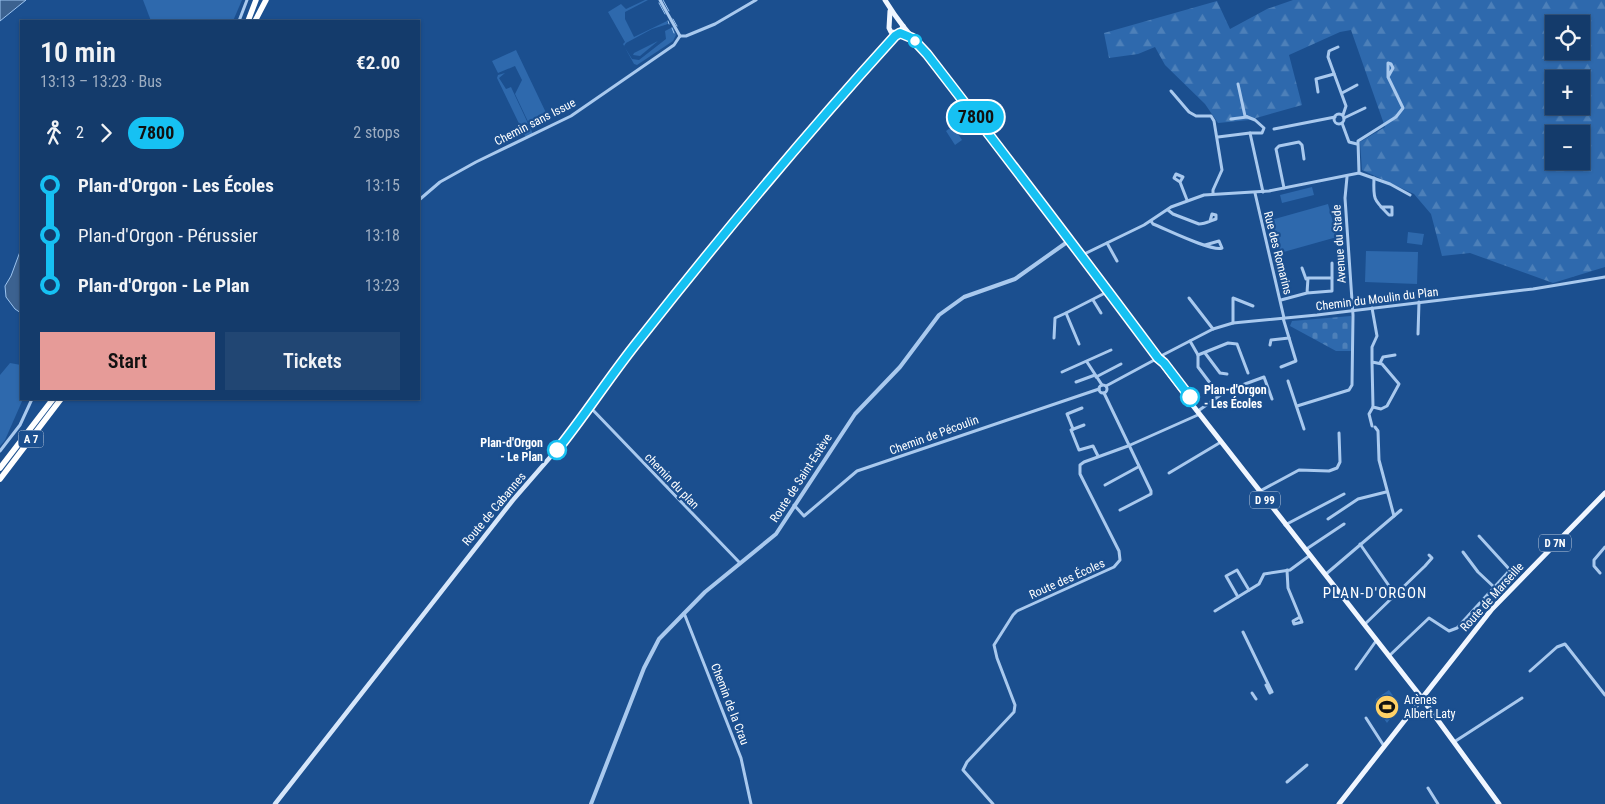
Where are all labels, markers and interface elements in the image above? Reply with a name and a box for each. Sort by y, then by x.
map controls [1545,15,1590,170]
button: locate [1545,15,1590,60]
unlabelled marker [908,34,922,48]
text: 10 min [40,36,116,69]
text: €2.00 [356,51,400,74]
button: + [1545,70,1590,115]
text: 13:13 – 13:23 · Bus [40,72,162,91]
street label: Chemin sans Issue [492,95,578,148]
line badge: 7800 [941,101,1011,133]
text: 7800 [958,106,994,127]
icon: walk [40,119,68,147]
icon: forward [92,119,120,147]
text: 7800 [138,122,174,143]
text: 2 [76,123,84,142]
text: 2 stops [353,123,400,142]
button: − [1545,125,1590,170]
text: Plan-d'Orgon - Les Écoles [78,174,274,197]
text: 13:15 [365,176,400,195]
street label: Avenue du Stade [1329,204,1349,284]
street label: Rue des Romarins [1261,210,1295,296]
text: Plan-d'Orgon - Pérussier [78,224,258,247]
text: 13:18 [365,226,400,245]
text: Plan-d'Orgon - Le Plan [78,274,249,297]
text: 13:23 [365,276,400,295]
street label: Chemin du Moulin du Plan [1315,285,1439,313]
button: Start [40,332,215,390]
button: Tickets [225,332,400,390]
place label: Plan-d'Orgon - Les Écoles [1204,383,1267,411]
marker: Plan-d'Orgon - Les Écoles [1180,387,1200,407]
street label: Chemin de Pécoulin [888,412,981,458]
road number: A 7 [18,430,44,448]
street label: Route de Saint-Estève [767,431,835,525]
place label: Plan-d'Orgon - Le Plan [480,436,543,464]
marker: Plan-d'Orgon - Le Plan [547,440,567,460]
street label: chemin du plan [642,450,702,512]
street label: Route de Cabannes [459,469,529,549]
road number: D 99 [1250,492,1280,508]
road number: D 7N [1539,534,1571,552]
street label: Route des Écoles [1027,555,1107,602]
street label: Route de Marseille [1457,559,1527,634]
district label: PLAN-D'ORGON [1323,584,1427,602]
street label: Chemin de la Crau [708,661,752,747]
place label: Arènes Albert Laty [1404,693,1455,721]
sports icon: Arènes Albert Laty [1374,694,1400,720]

